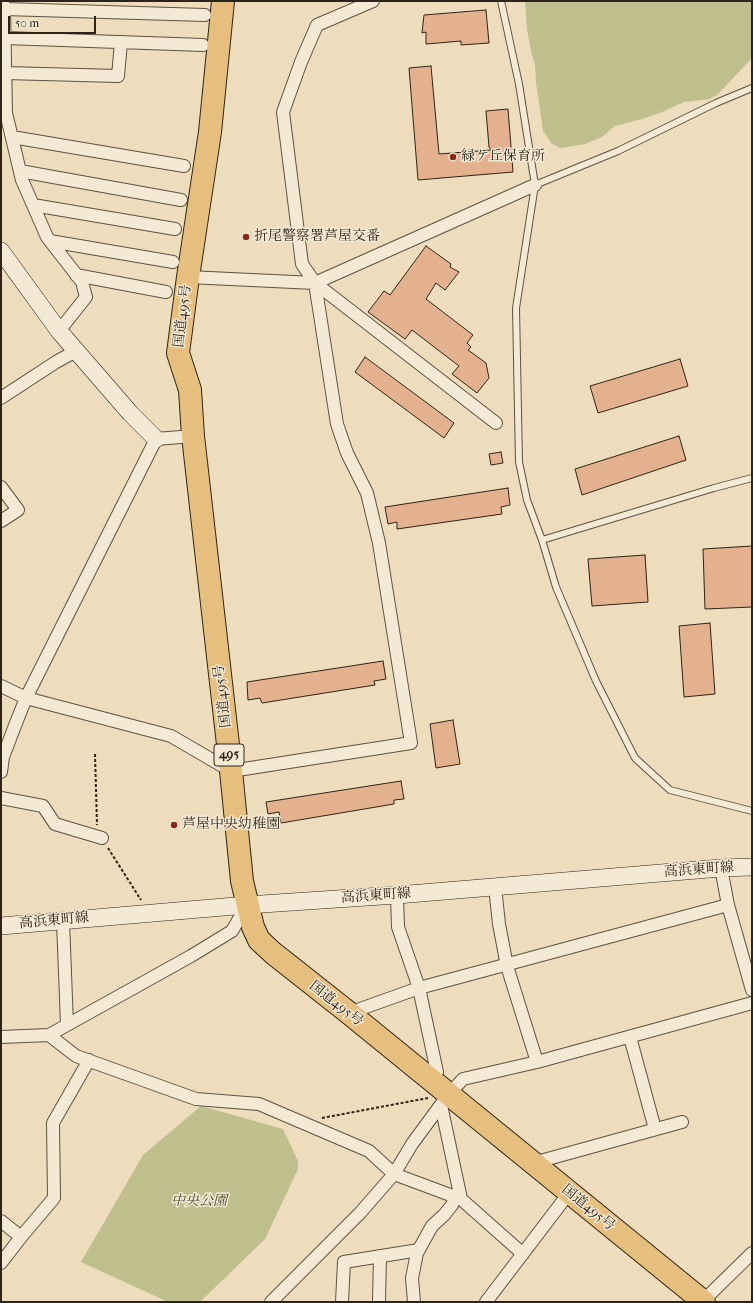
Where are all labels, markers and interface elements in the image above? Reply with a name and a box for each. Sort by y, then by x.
scale bar [10,8,98,34]
text: 50 m [15,16,39,30]
place label: 緑ケ丘保育所 [461,149,545,165]
marker: 緑ケ丘保育所 [448,152,458,162]
place label: 折尾警察署芦屋交番 [254,229,380,245]
marker: 折尾警察署芦屋交番 [241,232,251,242]
street label: 国道495号 [171,283,195,349]
street label: 国道495号 [211,663,235,729]
road number: 495 [214,744,244,766]
place label: 芦屋中央幼稚園 [182,817,280,833]
marker: 芦屋中央幼稚園 [169,820,179,830]
street label: 高浜東町線 [663,859,735,881]
street label: 高浜東町線 [340,885,412,907]
street label: 高浜東町線 [18,910,90,932]
street label: 国道495号 [306,978,366,1030]
street label: 国道495号 [558,1181,618,1235]
park label: 中央公園 [171,1194,227,1210]

